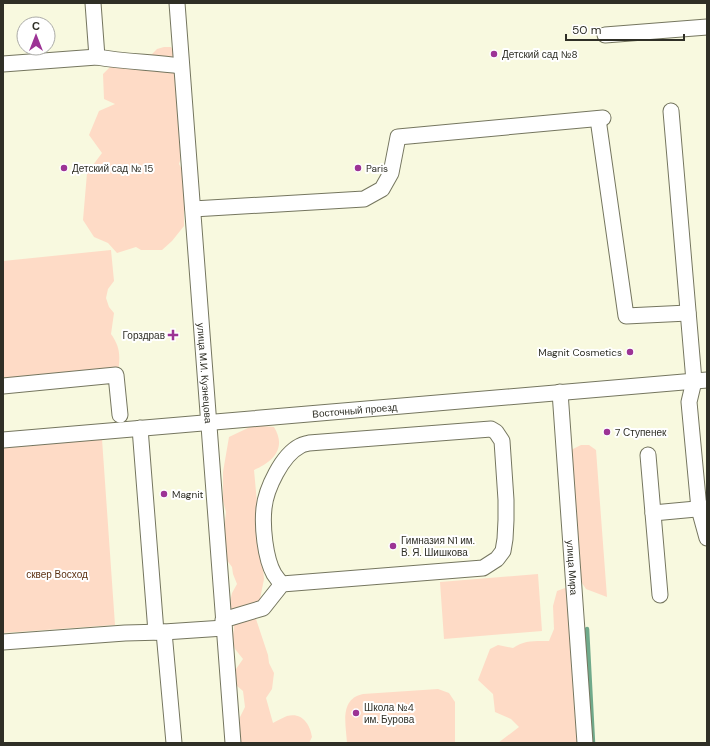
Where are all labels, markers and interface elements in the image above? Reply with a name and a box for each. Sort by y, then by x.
north arrow [16,16,56,56]
scale bar [566,16,684,42]
text: С [32,19,40,33]
text: 50 m [572,22,601,38]
place label: Детский сад №8 [502,48,578,61]
marker: Детский сад №8 [489,49,499,59]
place label: Детский сад № 15 [72,162,153,175]
place label: Paris [366,162,388,175]
marker: Детский сад № 15 [59,163,69,173]
marker: Paris [353,163,363,173]
street label: улица М.И. Кузнецова [195,322,215,424]
place label: Горздрав [123,329,165,342]
marker: Горздрав [168,330,178,340]
place label: Magnit Cosmetics [538,346,622,359]
marker: Magnit Cosmetics [625,347,635,357]
street label: Восточный проезд [312,400,398,420]
place label: 7 Ступенек [615,426,667,439]
marker: 7 Ступенек [602,427,612,437]
place label: Magnit [172,488,204,501]
marker: Magnit [159,489,169,499]
place label: Гимназия N1 им. В. Я. Шишкова [401,534,475,559]
street label: улица Мира [564,540,581,596]
marker: Гимназия N1 им. В. Я. Шишкова [388,541,398,551]
park label: сквер Восход [26,568,88,581]
place label: Школа №4 им. Бурова [364,701,415,726]
marker: Школа №4 им. Бурова [351,708,361,718]

